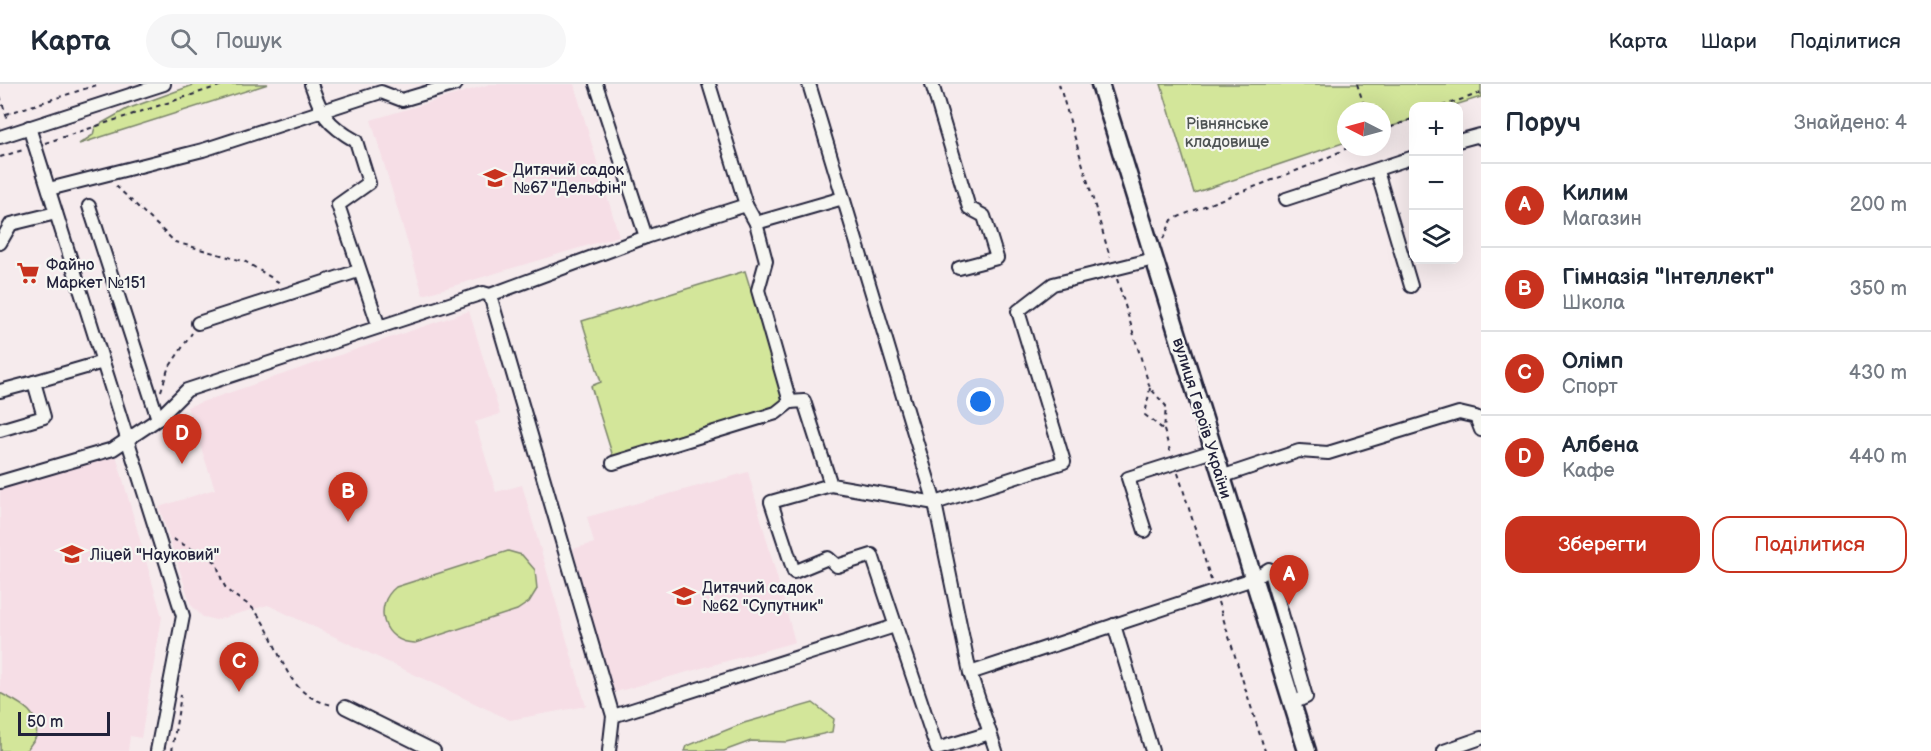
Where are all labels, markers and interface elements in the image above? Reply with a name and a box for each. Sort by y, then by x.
search box [146,14,566,68]
text: Карта [30,25,110,58]
icon: search [167,25,200,58]
text: Пошук [215,28,282,55]
text: Карта [1608,29,1668,54]
text: Шари [1701,29,1757,54]
text: Поділитися [1790,29,1901,54]
north arrow [1337,102,1391,156]
map controls [1409,102,1463,264]
button: + [1409,102,1463,156]
text: Поруч [1505,108,1581,139]
text: Знайдено: 4 [1794,111,1907,135]
park label: Рівнянське кладовище [1185,115,1269,152]
button: − [1409,156,1463,210]
place label: Дитячий садок №67 "Дельфін" [513,161,627,198]
school or university icon: Дитячий садок №67 "Дельфін" [482,165,508,191]
text: Килим [1562,180,1629,207]
text: A [1518,193,1531,217]
text: 200 m [1850,193,1907,217]
text: Магазин [1562,207,1642,231]
button: layers [1409,210,1463,264]
place label: Файно Маркет №151 [46,256,146,293]
supermarket icon: Файно Маркет №151 [15,260,41,286]
text: Гімназія "Інтеллект" [1562,264,1774,291]
text: B [1517,277,1532,301]
text: 350 m [1850,277,1907,301]
text: Школа [1562,291,1625,315]
street label: вулиця Героїв України [1168,336,1235,501]
text: Олімп [1562,348,1624,375]
text: C [1517,361,1532,385]
text: 430 m [1849,361,1907,385]
text: Спорт [1562,375,1618,399]
your location [966,387,995,416]
pin: D [162,414,201,464]
text: Албена [1562,432,1639,459]
text: D [1518,445,1531,469]
text: 440 m [1849,445,1907,469]
text: Кафе [1562,459,1615,483]
pin: B [328,472,368,522]
button: Зберегти [1505,516,1700,573]
button: Поділитися [1712,516,1907,573]
school or university icon: Ліцей "Науковий" [59,541,85,567]
place label: Ліцей "Науковий" [89,546,220,565]
pin: A [1270,556,1308,605]
place label: Дитячий садок №62 "Супутник" [702,579,823,616]
school or university icon: Дитячий садок №62 "Супутник" [671,583,697,609]
pin: C [220,642,258,692]
scale bar [18,709,110,736]
text: 50 m [27,713,63,732]

